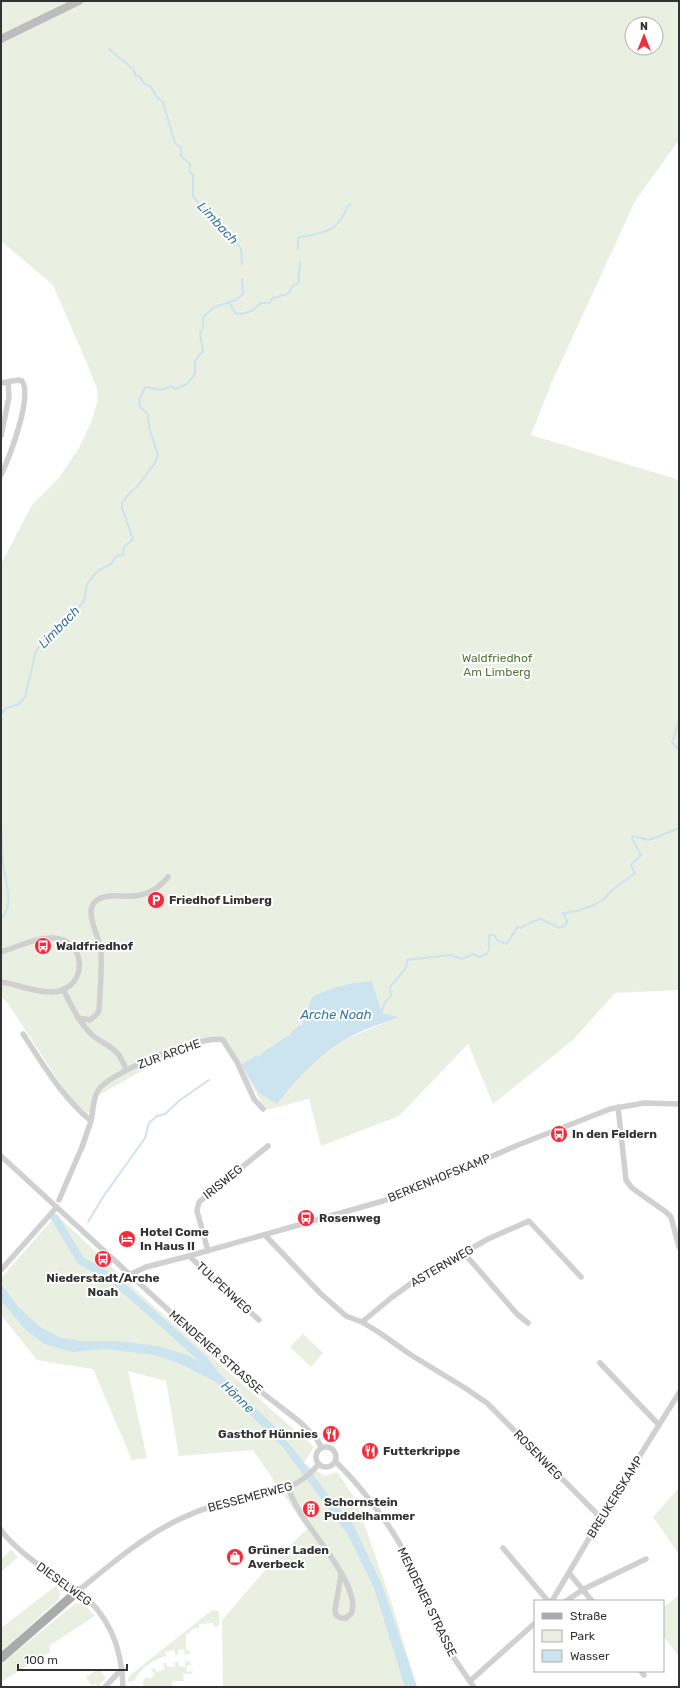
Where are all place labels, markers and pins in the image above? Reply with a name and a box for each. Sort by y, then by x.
parking icon: Friedhof Limberg [146,890,166,910]
place label: Friedhof Limberg [169,893,272,907]
bus stop icon: Waldfriedhof [33,936,53,956]
place label: Waldfriedhof [56,939,134,953]
bus stop icon: In den Feldern [549,1124,569,1144]
place label: In den Feldern [572,1127,657,1141]
bus stop icon: Rosenweg [296,1208,316,1228]
place label: Rosenweg [319,1211,381,1225]
place label: Hotel Come In Haus II [140,1225,209,1253]
hotel icon: Hotel Come In Haus II [117,1229,137,1249]
bus stop icon: Niederstadt/Arche Noah [93,1249,113,1269]
place label: Niederstadt/Arche Noah [46,1271,160,1299]
restaurant icon: Gasthof Hünnies [321,1424,341,1444]
place label: Gasthof Hünnies [218,1427,318,1441]
restaurant icon: Futterkrippe [360,1441,380,1461]
place label: Futterkrippe [383,1444,460,1458]
place label: Schornstein Puddelhammer [324,1495,416,1523]
building icon: Schornstein Puddelhammer [301,1499,321,1519]
place label: Grüner Laden Averbeck [248,1543,329,1571]
shop icon: Grüner Laden Averbeck [225,1547,245,1567]

